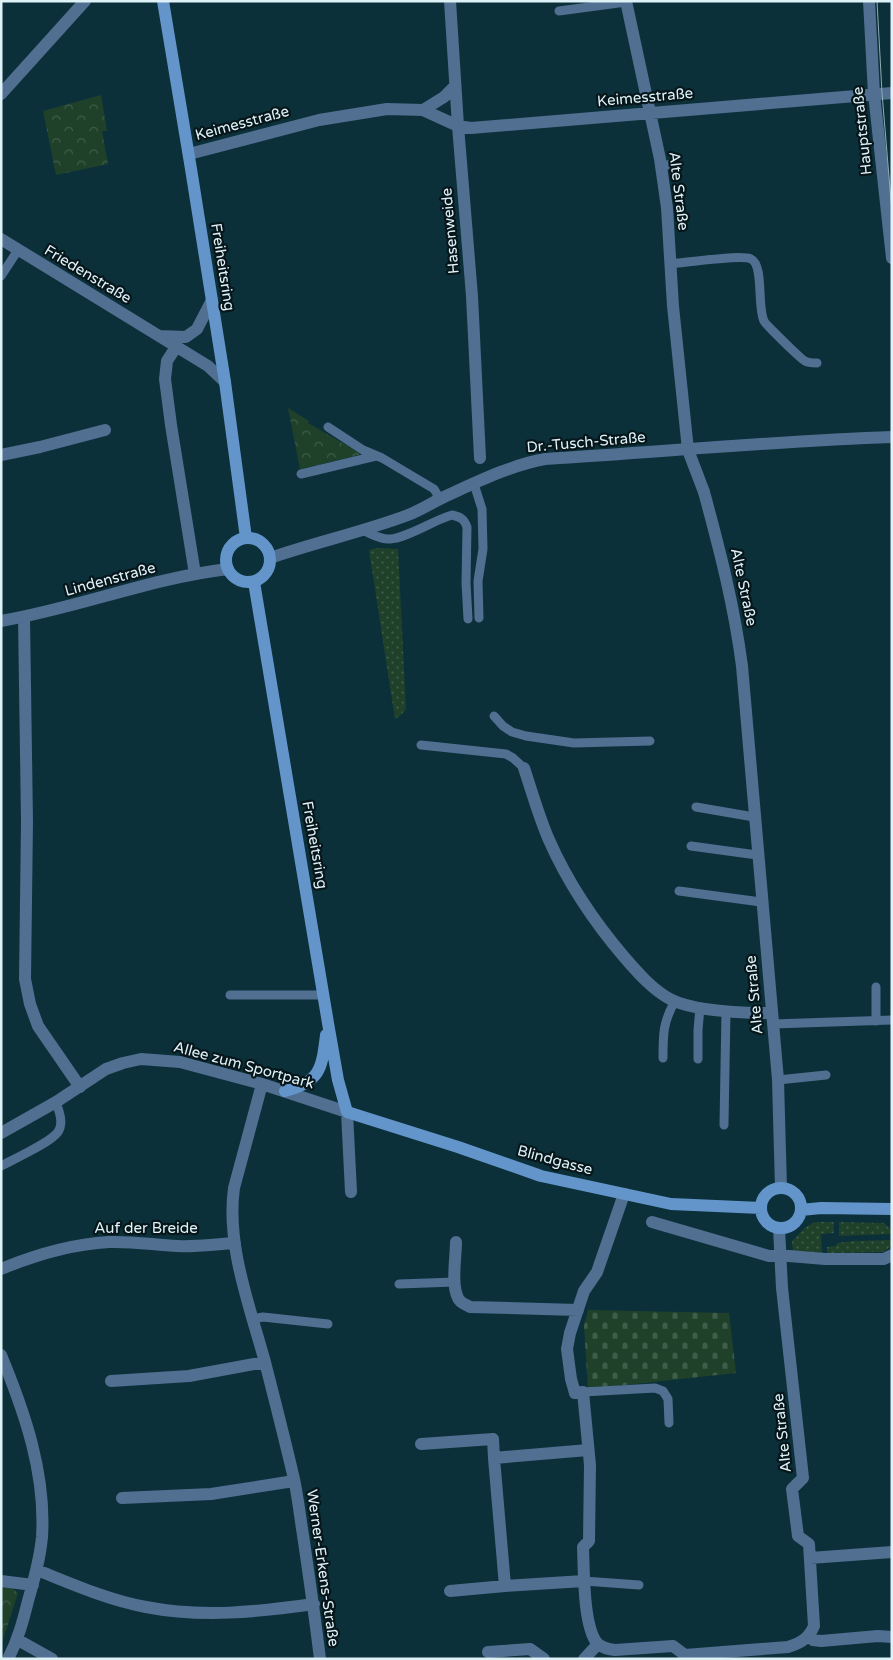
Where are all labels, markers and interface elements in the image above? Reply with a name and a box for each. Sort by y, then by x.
street label: Keimesstraße [596,84,694,110]
street label: Hauptstraße [848,86,876,176]
street label: Keimesstraße [193,102,291,144]
street label: Alte Straße [665,151,693,231]
street label: Hasenweide [437,187,463,275]
street label: Freiheitsring [207,222,239,312]
street label: Friedenstraße [41,241,135,307]
street label: Dr.-Tusch-Straße [526,428,646,456]
street label: Alte Straße [727,546,761,628]
street label: Lindenstraße [63,558,157,600]
street label: Freiheitsring [298,800,332,890]
street label: Alte Straße [742,955,766,1035]
street label: Allee zum Sportpark [172,1038,316,1092]
street label: Blindgasse [515,1141,595,1179]
street label: Auf der Breide [94,1219,198,1237]
street label: Alte Straße [769,1393,795,1473]
street label: Werner-Erkens-Straße [303,1488,343,1648]

